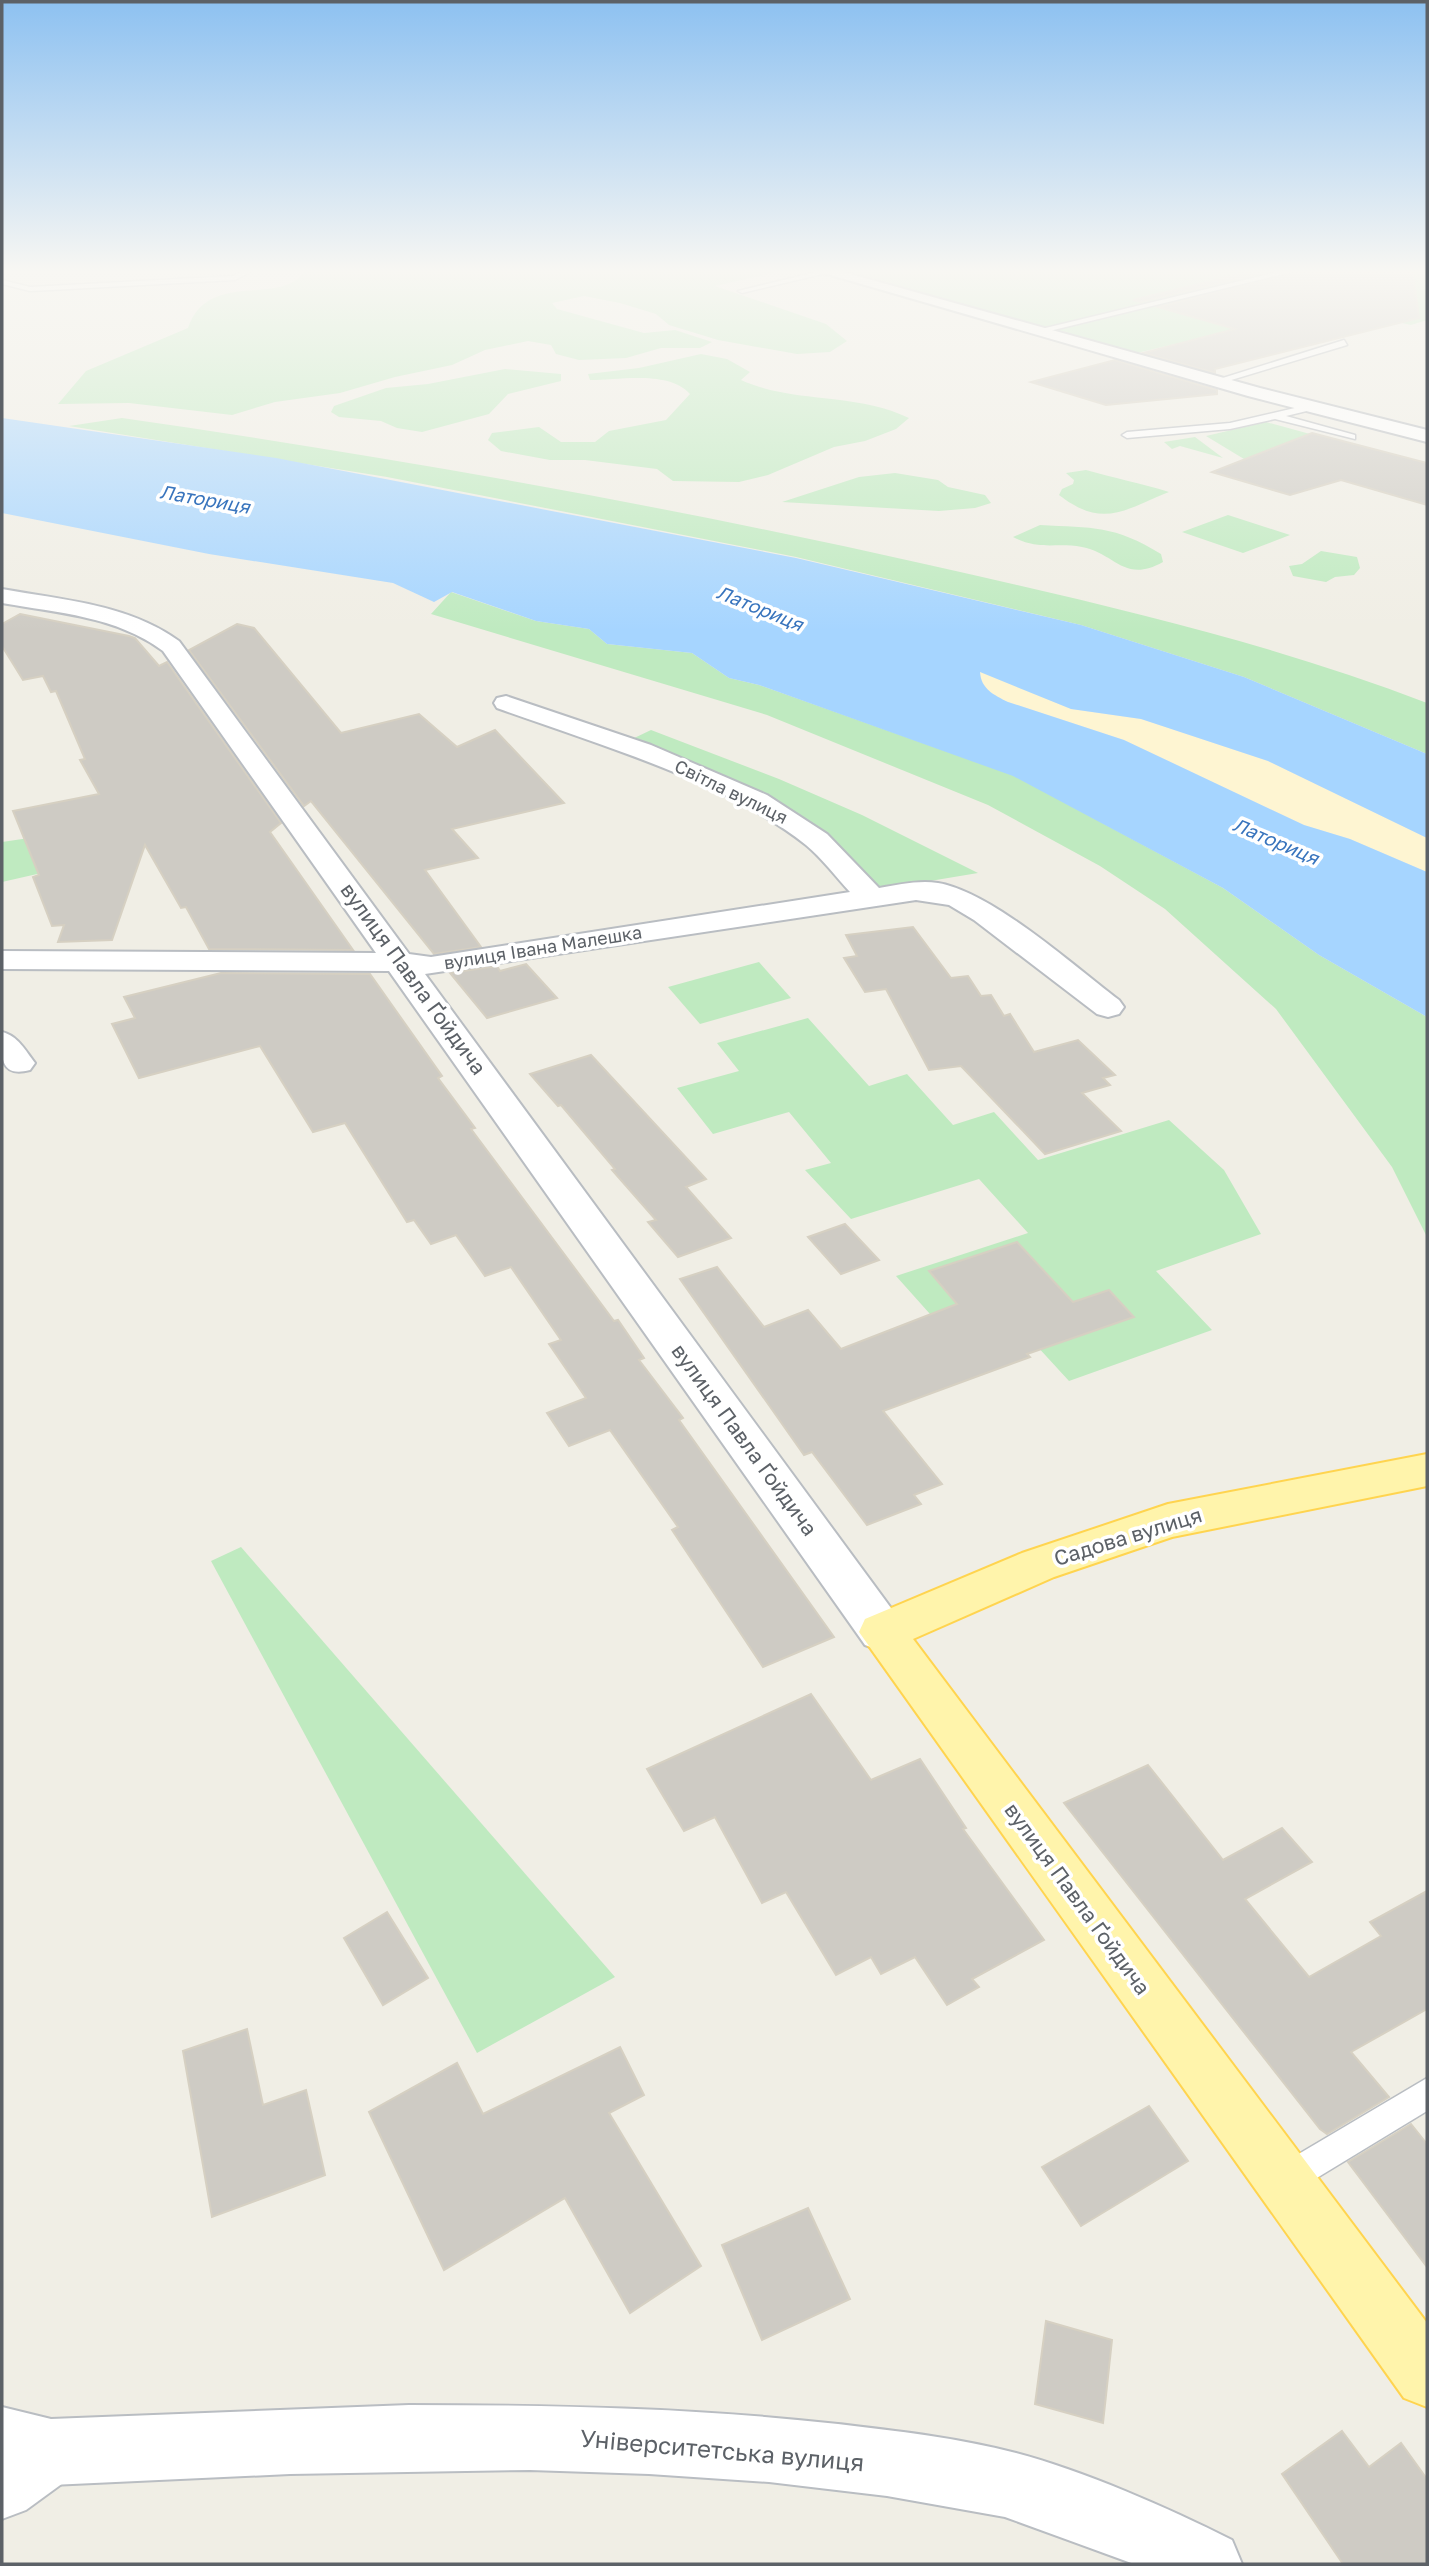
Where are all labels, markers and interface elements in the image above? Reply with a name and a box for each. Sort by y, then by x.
water label: Латориця [158,479,253,518]
water label: Латориця [714,580,808,636]
street label: Світла вулиця [671,754,792,828]
water label: Латориця [1230,812,1324,869]
street label: вулиця Павла Ґойдича [335,877,492,1080]
street label: вулиця Івана Малешка [442,920,643,974]
street label: вулиця Павла Ґойдича [666,1338,823,1541]
street label: Садова вулиця [1051,1501,1205,1571]
street label: вулиця Павла Ґойдича [999,1797,1156,2000]
street label: Університетська вулиця [579,2423,865,2476]

